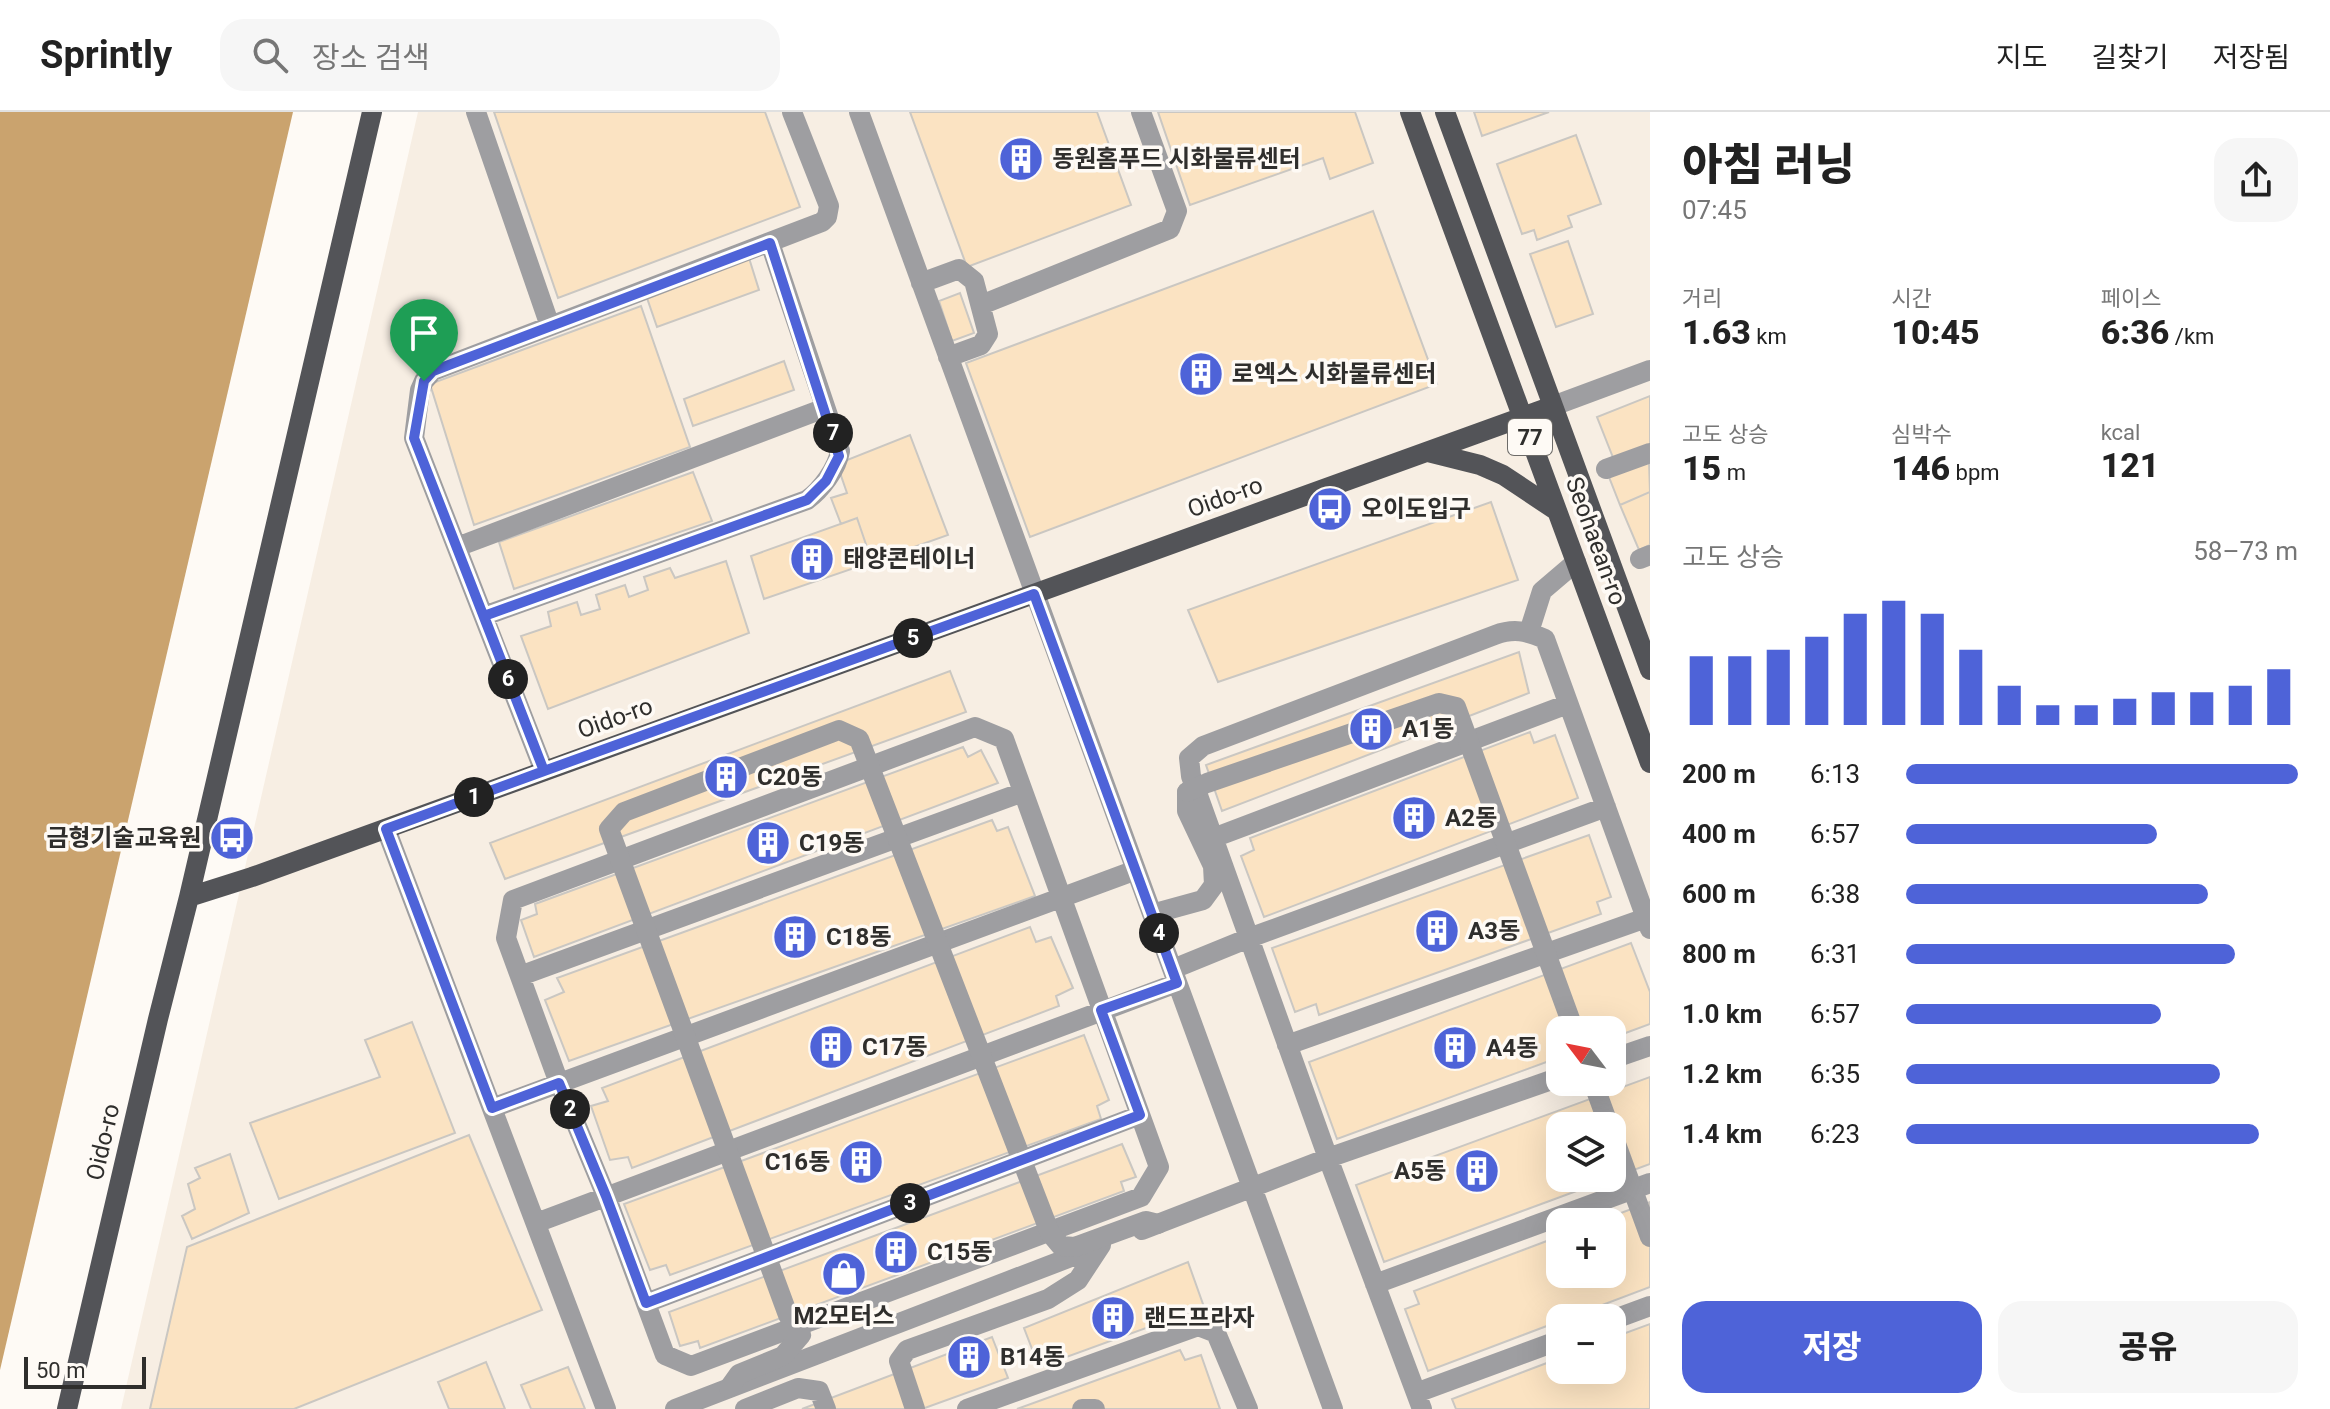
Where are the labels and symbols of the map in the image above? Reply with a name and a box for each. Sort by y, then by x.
building icon: 동원홈푸드 시화물류센터 [997,135,1045,183]
place label: 동원홈푸드 시화물류센터 [1052,145,1301,173]
pin [390,299,458,381]
building icon: 로엑스 시화물류센터 [1177,350,1225,398]
place label: 로엑스 시화물류센터 [1232,360,1437,388]
pin: 7 [813,413,853,453]
road number: 77 [1508,419,1552,455]
street label: Oido-ro [1184,471,1266,523]
street label: Seohaean-ro [1560,473,1632,609]
bus stop icon: 오이도입구 [1306,485,1354,533]
place label: 오이도입구 [1361,495,1471,523]
building icon: 태양콘테이너 [788,535,836,583]
place label: 태양콘테이너 [843,545,975,573]
pin: 5 [893,618,933,658]
pin: 6 [488,659,528,699]
street label: Oido-ro [574,692,656,744]
building icon: A1동 [1347,705,1395,753]
place label: A1동 [1402,715,1454,743]
building icon: C20동 [702,753,750,801]
place label: C20동 [757,763,822,791]
pin: 1 [454,777,494,817]
building icon: A2동 [1390,794,1438,842]
place label: A2동 [1445,804,1497,832]
bus stop icon: 금형기술교육원 [208,814,256,862]
building icon: C19동 [744,819,792,867]
place label: 금형기술교육원 [46,824,201,852]
place label: C19동 [799,829,864,857]
building icon: A3동 [1413,907,1461,955]
building icon: C18동 [771,913,819,961]
pin: 4 [1139,913,1179,953]
place label: A3동 [1468,917,1520,945]
place label: C18동 [826,923,891,951]
north arrow [1546,1016,1626,1096]
building icon: C17동 [807,1023,855,1071]
building icon: A4동 [1431,1024,1479,1072]
place label: C17동 [862,1033,927,1061]
place label: A4동 [1486,1034,1538,1062]
pin: 2 [550,1089,590,1129]
street label: Oido-ro [81,1101,125,1183]
building icon: C16동 [837,1138,885,1186]
building icon: A5동 [1453,1147,1501,1195]
place label: C16동 [765,1148,830,1176]
place label: A5동 [1394,1157,1446,1185]
pin: 3 [890,1183,930,1223]
building icon: C15동 [872,1228,920,1276]
place label: C15동 [927,1238,992,1266]
shop icon: M2모터스 [820,1250,868,1298]
building icon: 랜드프라자 [1089,1294,1137,1342]
place label: M2모터스 [793,1302,895,1330]
place label: 랜드프라자 [1144,1304,1254,1332]
building icon: B14동 [945,1333,993,1381]
place label: B14동 [1000,1343,1065,1371]
scale bar [24,1353,146,1389]

